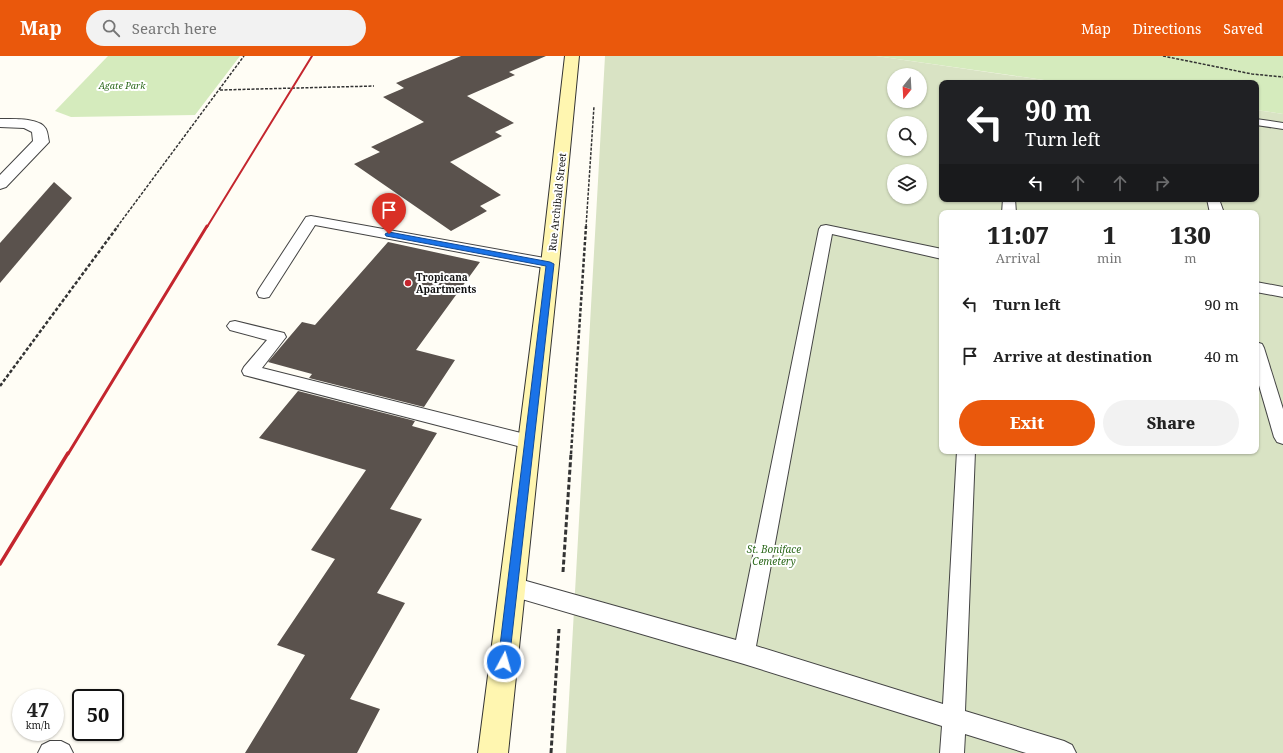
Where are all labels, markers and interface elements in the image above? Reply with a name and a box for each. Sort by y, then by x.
search box [86,10,366,46]
text: Map [20,15,62,41]
icon: search [100,17,122,39]
text: Search here [132,18,217,38]
text: Map [1081,19,1111,38]
text: Directions [1133,19,1201,38]
text: Saved [1223,19,1263,38]
north arrow [887,68,927,108]
map controls [887,68,927,204]
park label: Agate Park [98,79,146,92]
text: 90 m [1025,91,1092,129]
icon: left [959,96,1011,148]
button: search [887,116,927,156]
text: Turn left [1025,127,1100,151]
street label: Rue Archibald Street [545,152,569,252]
button: layers [887,164,927,204]
icon: left [1025,172,1047,194]
icon: ahead [1067,172,1089,194]
icon: ahead [1109,172,1131,194]
icon: right [1151,172,1173,194]
pin [372,193,406,234]
icon: arrive [378,199,400,221]
text: 11:07 [987,218,1049,251]
text: 1 [1103,218,1116,251]
text: 130 [1170,218,1211,251]
text: Arrival [996,249,1040,267]
text: min [1097,249,1122,267]
text: m [1184,249,1197,267]
place label: Tropicana Apartments [416,270,477,296]
marker: Tropicana Apartments [403,278,413,288]
icon: left [959,293,981,315]
text: Turn left [993,294,1061,314]
text: 90 m [1204,294,1239,314]
icon: arrive [959,345,981,367]
text: Arrive at destination [993,346,1152,366]
text: 40 m [1204,346,1239,366]
button: Exit [959,400,1095,446]
button: Share [1103,400,1239,446]
park label: St. Boniface Cemetery [747,542,801,568]
position arrow [483,641,525,683]
speed limit sign: 50 [72,689,124,741]
text: 47 [27,696,49,723]
text: km/h [26,718,50,732]

